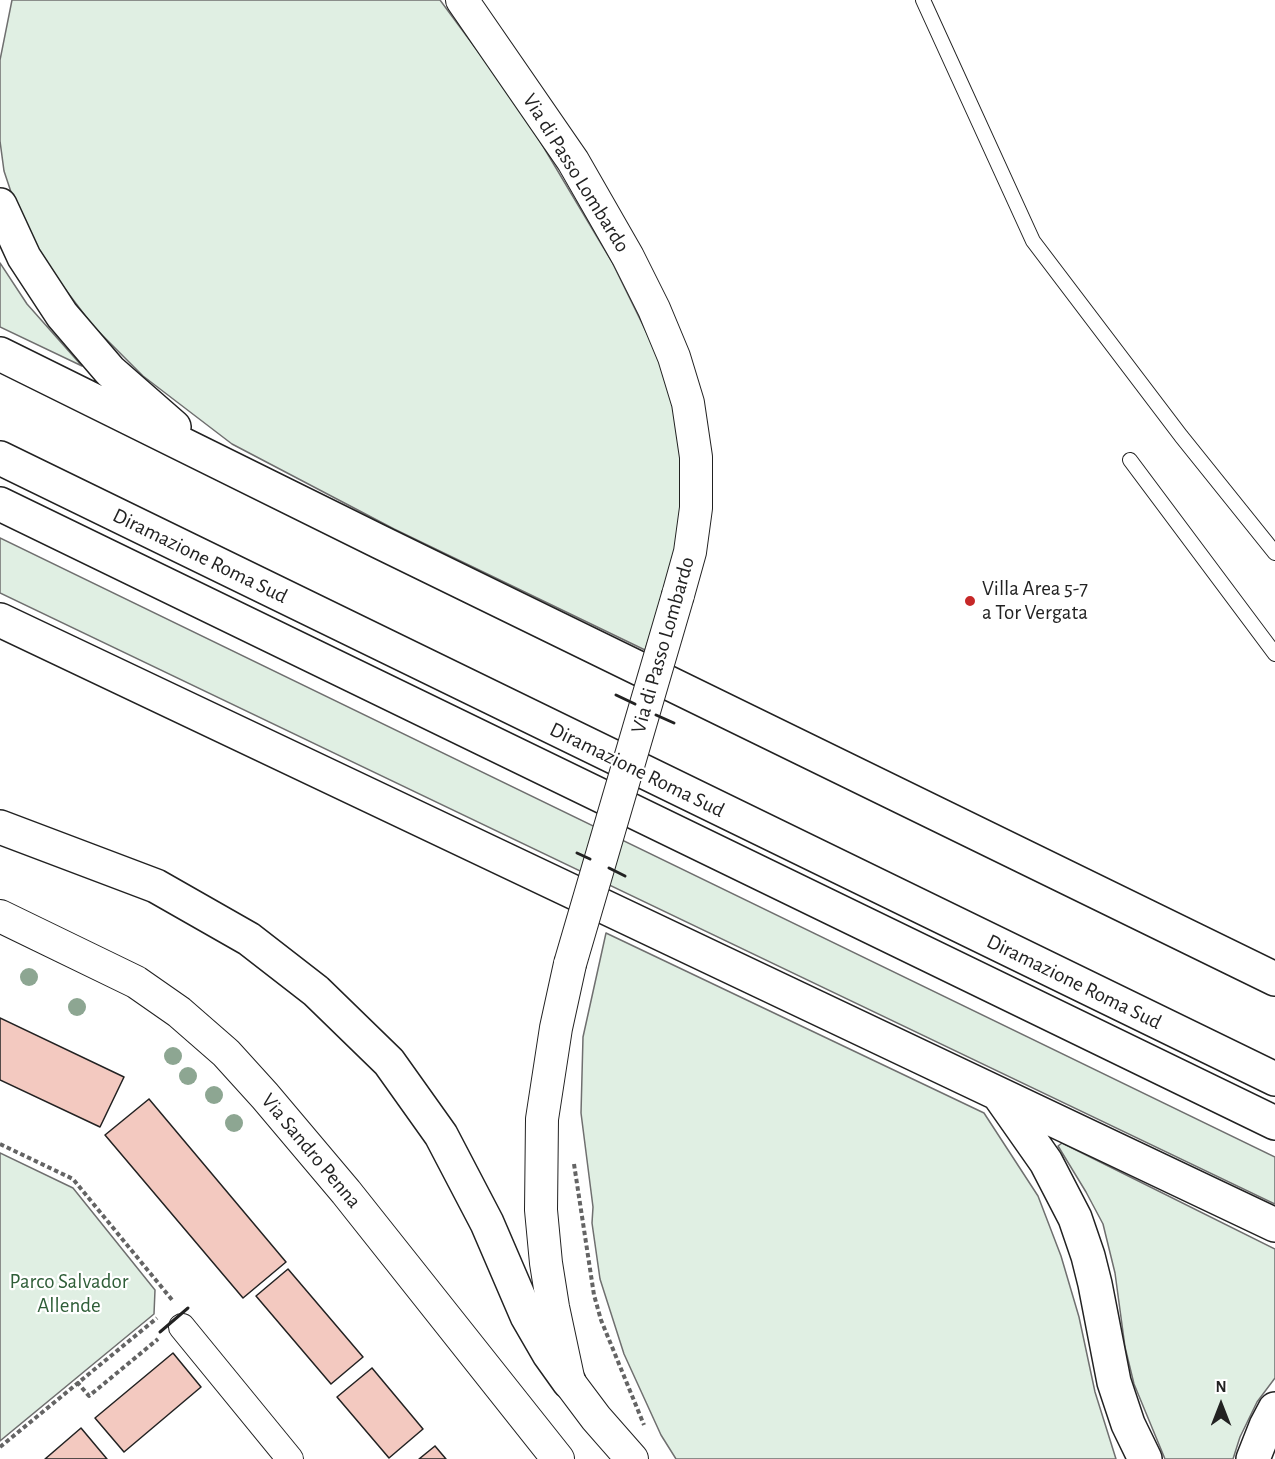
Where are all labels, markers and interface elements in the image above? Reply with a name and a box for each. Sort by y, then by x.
street label: Via di Passo Lombardo [517,89,635,257]
street label: Diramazione Roma Sud [108,503,292,609]
street label: Via di Passo Lombardo [626,554,700,736]
place label: Villa Area 5-7 a Tor Vergata [982,576,1088,626]
marker: Villa Area 5-7 a Tor Vergata [963,594,977,608]
street label: Diramazione Roma Sud [545,717,729,823]
street label: Diramazione Roma Sud [982,929,1166,1035]
street label: Via Sandro Penna [256,1088,366,1214]
park label: Parco Salvador Allende [10,1269,128,1319]
north arrow [1191,1375,1251,1435]
text: N [1215,1379,1227,1395]

